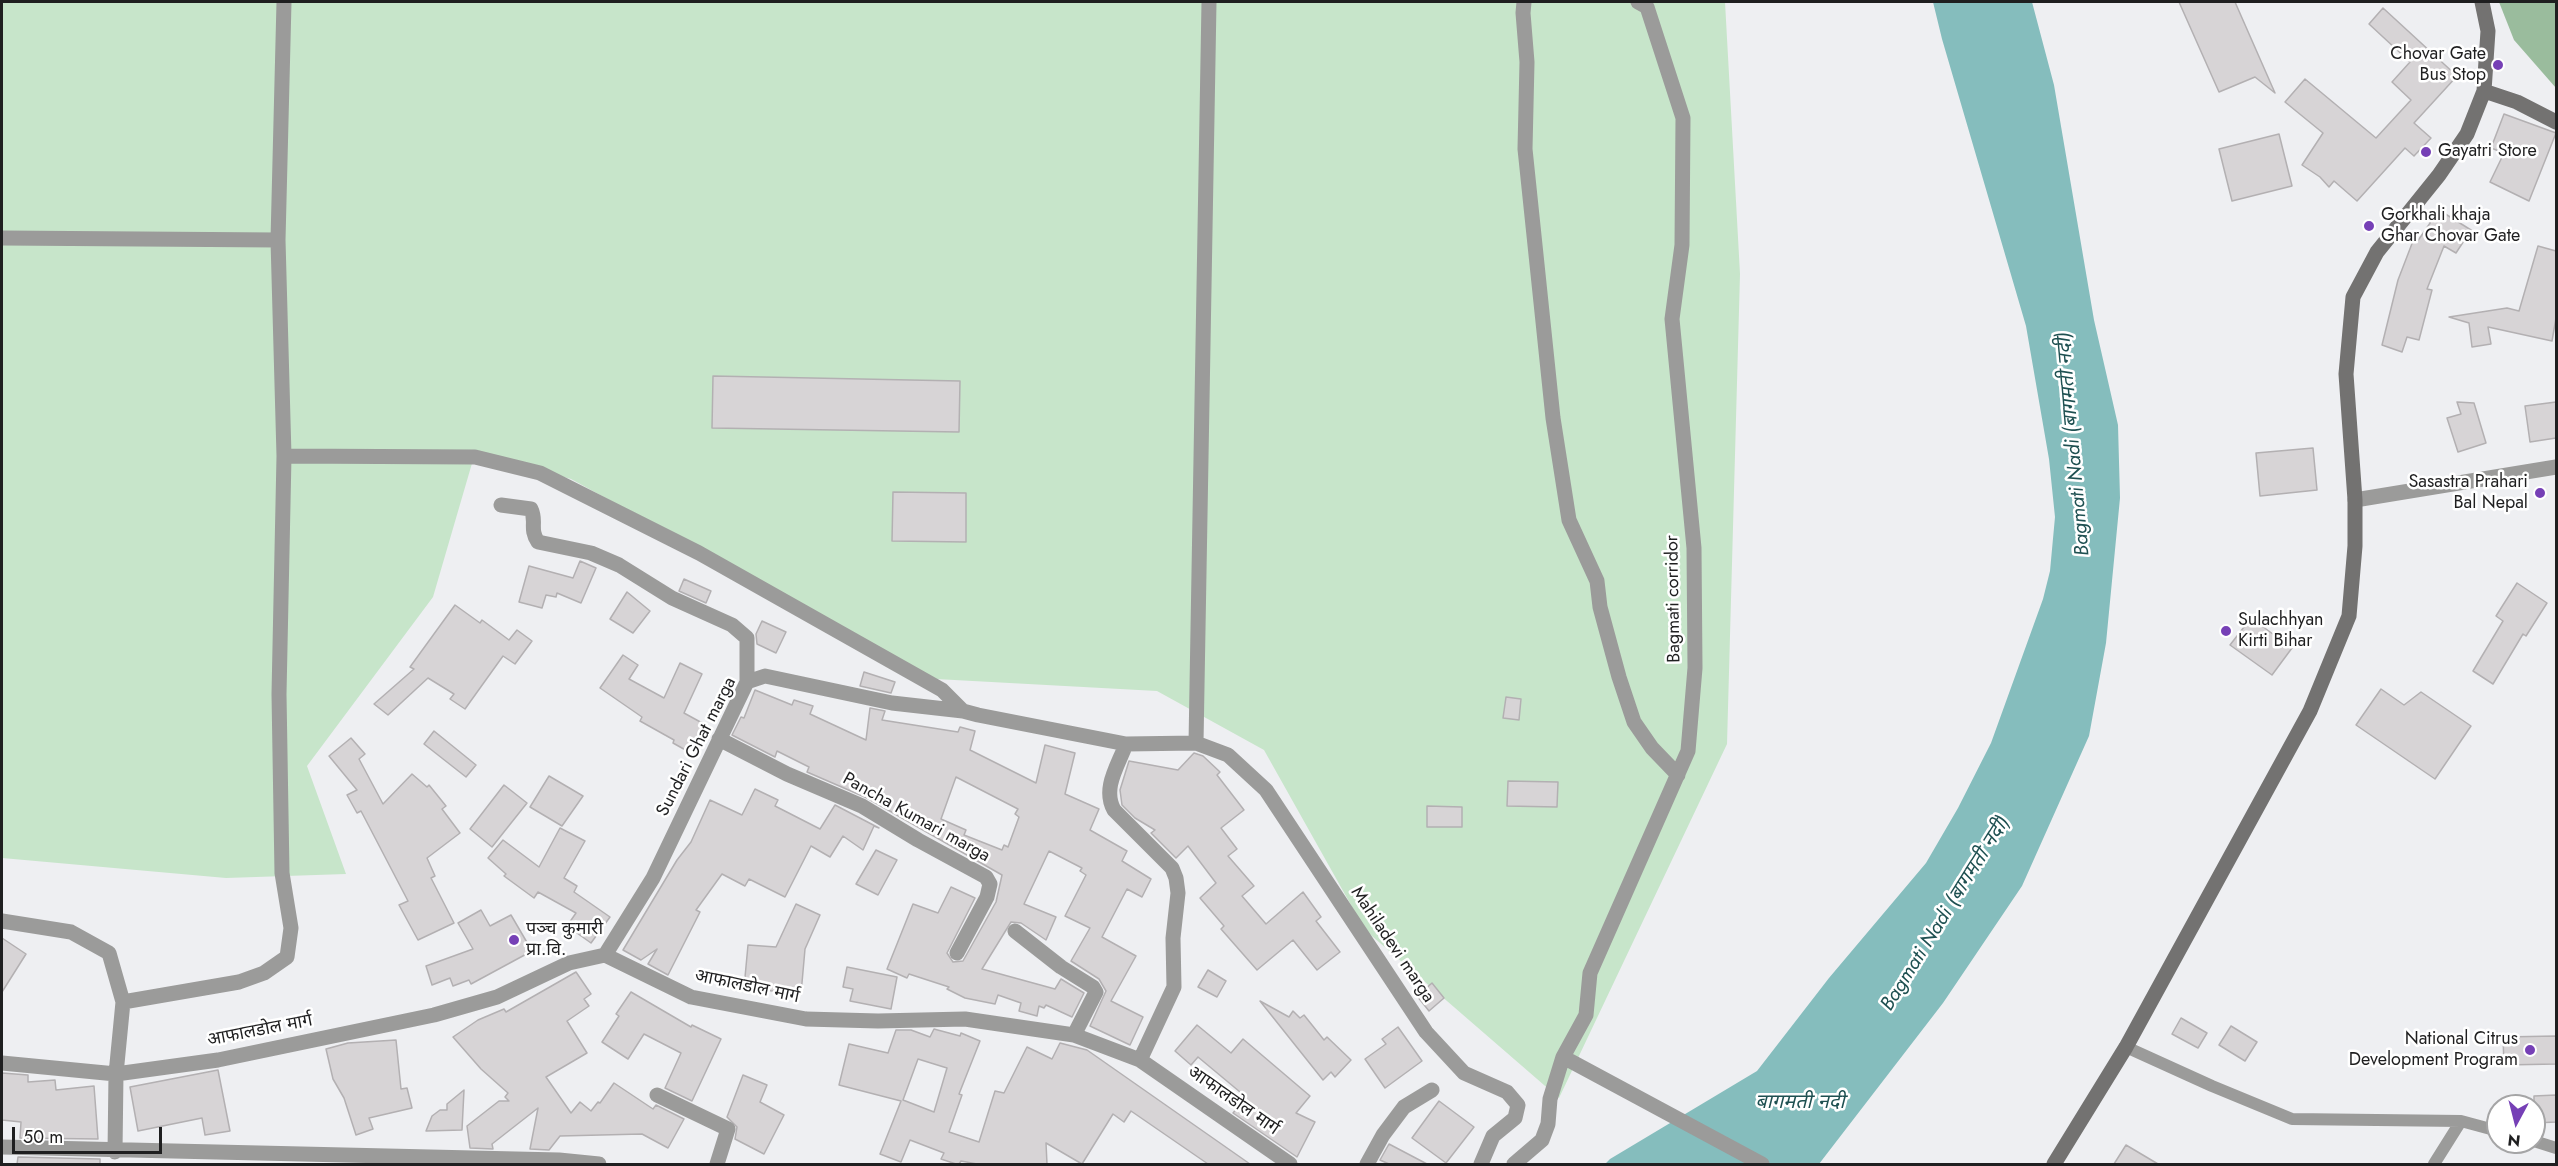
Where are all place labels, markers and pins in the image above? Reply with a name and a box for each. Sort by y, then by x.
place label: Chovar Gate Bus Stop [2390,44,2486,86]
marker: Chovar Gate Bus Stop [2491,58,2505,72]
place label: Gayatri Store [2438,141,2537,163]
marker: Gayatri Store [2419,145,2433,159]
place label: Gorkhali khaja Ghar Chovar Gate [2381,205,2520,248]
marker: Gorkhali khaja Ghar Chovar Gate [2362,219,2376,233]
place label: Sasastra Prahari Bal Nepal [2408,472,2528,514]
marker: Sasastra Prahari Bal Nepal [2533,486,2547,500]
place label: Sulachhyan Kirti Bihar [2238,610,2324,652]
marker: Sulachhyan Kirti Bihar [2219,624,2233,638]
place label: पञ्च कुमारी प्रा.वि. [526,919,603,962]
marker: पञ्च कुमारी प्रा.वि. [507,933,521,947]
place label: National Citrus Development Program [2349,1029,2518,1072]
marker: National Citrus Development Program [2523,1043,2537,1057]

